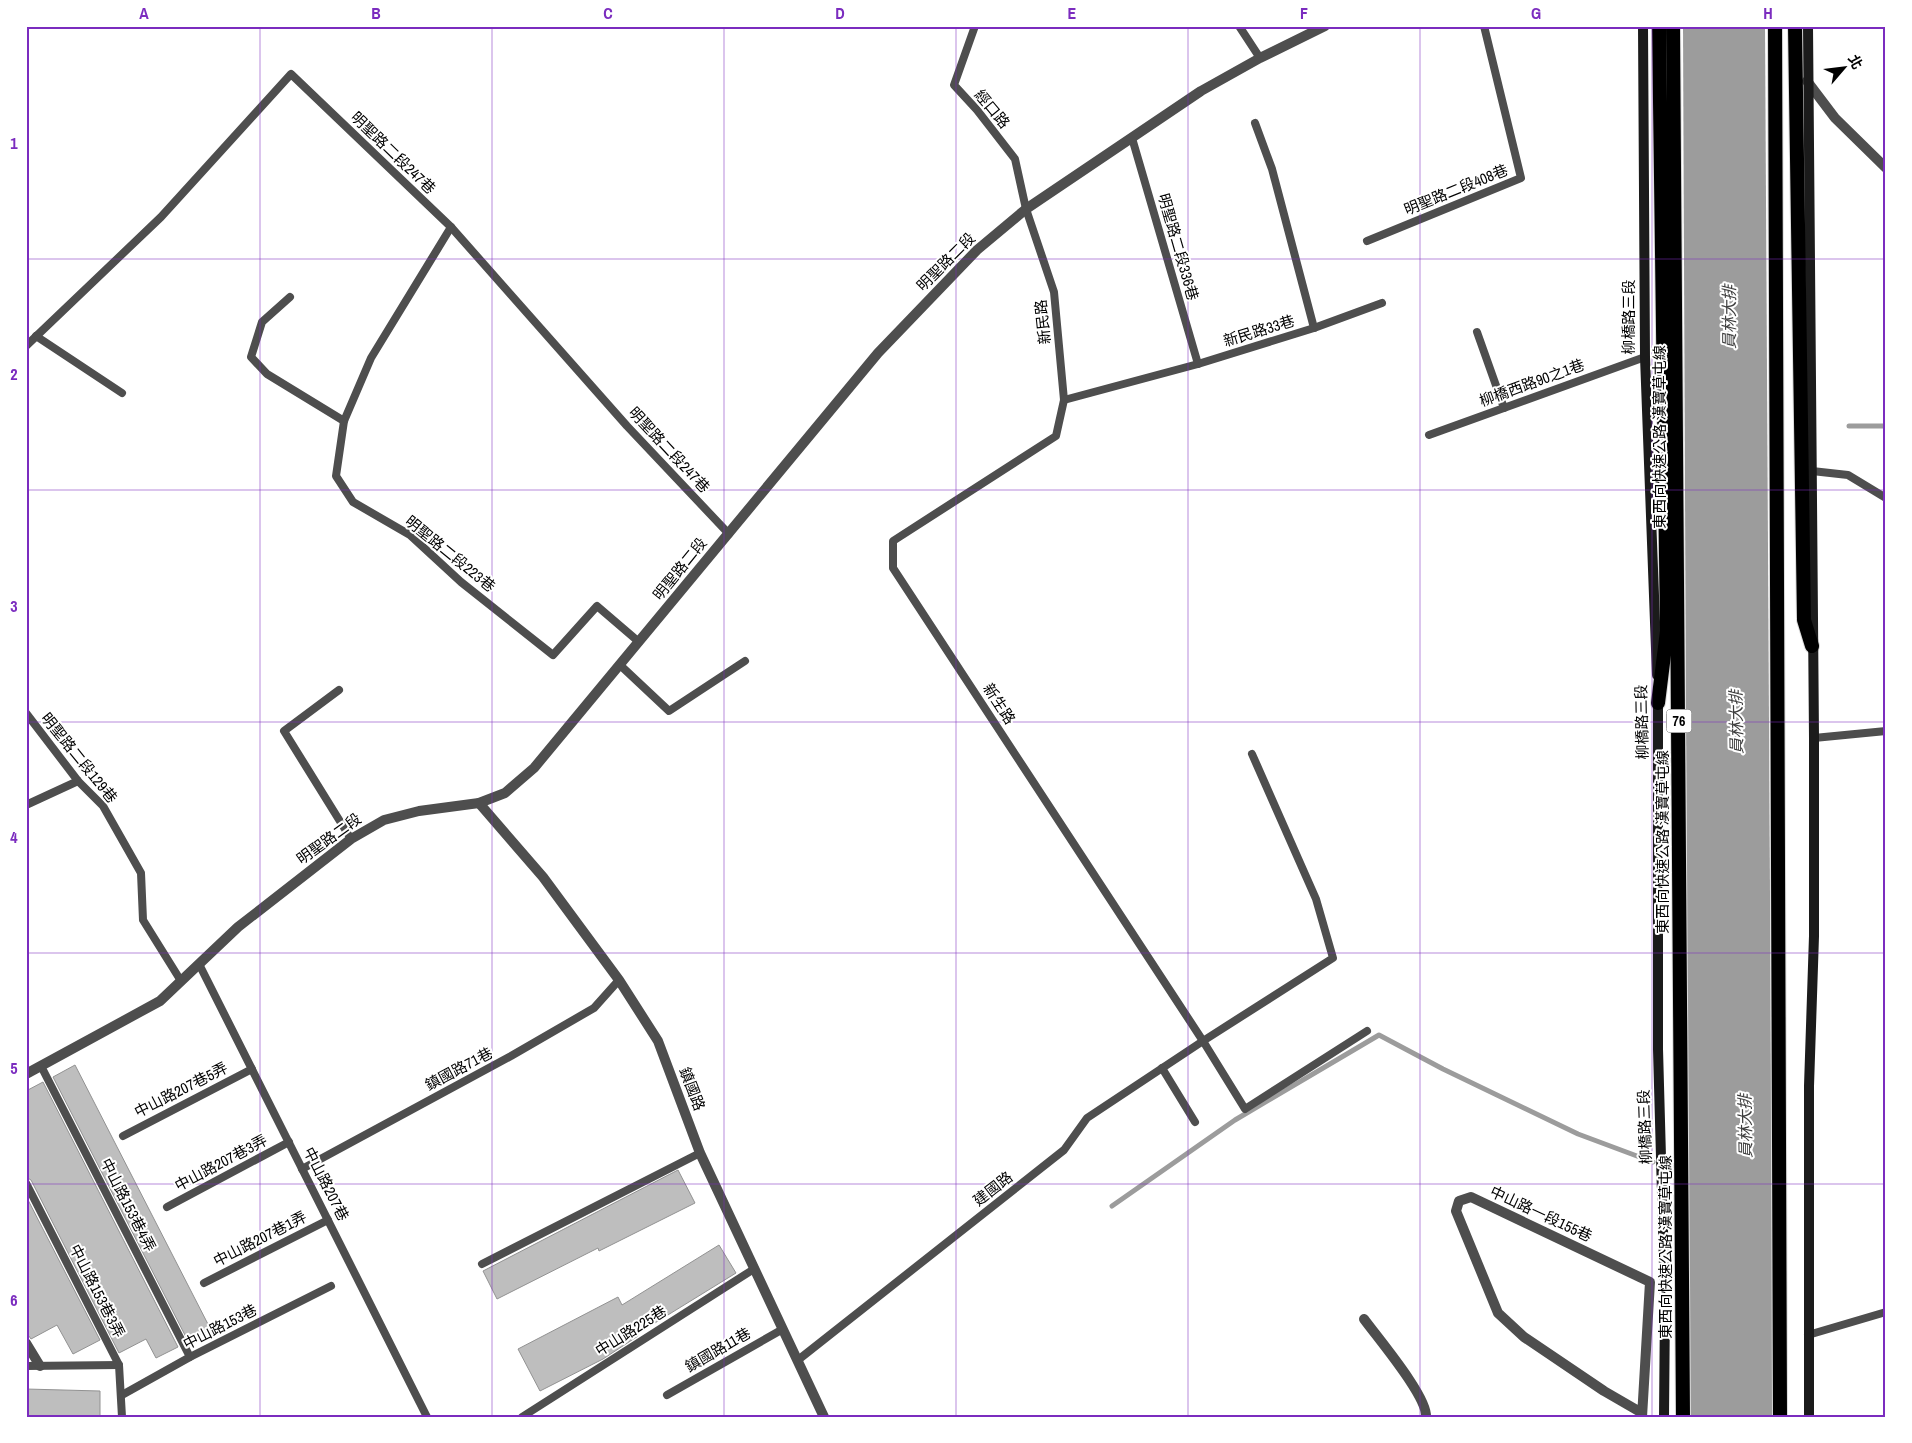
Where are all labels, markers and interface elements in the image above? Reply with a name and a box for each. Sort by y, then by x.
text: A [139,2,149,24]
text: B [371,2,381,24]
text: C [603,2,613,24]
text: D [835,2,845,24]
text: E [1068,2,1077,24]
text: F [1300,2,1308,24]
text: G [1531,2,1541,24]
text: H [1763,2,1773,24]
north arrow [1820,42,1870,92]
text: 北 [1844,51,1867,72]
street label: 經口路 [970,85,1015,133]
street label: 明聖路二段247巷 [346,107,440,199]
text: 1 [10,132,18,154]
street label: 明聖路二段408巷 [1401,159,1511,220]
street label: 明聖路二段336巷 [1153,191,1204,303]
street label: 明聖路二段 [912,228,980,296]
street label: 柳橋路三段 [1618,279,1639,355]
water label: 員林大排 [1718,283,1740,349]
street label: 新民路 [1030,299,1055,346]
street label: 新民路33巷 [1221,310,1297,351]
street label: 東西向快速公路 漢寶草屯線 [1649,345,1670,529]
street label: 柳橋西路90之1巷 [1476,354,1587,411]
text: 2 [10,363,18,385]
street label: 明聖路二段247巷 [624,402,715,497]
street label: 明聖路二段223巷 [401,511,500,597]
street label: 明聖路二段 [648,533,711,604]
text: 3 [10,595,18,617]
street label: 新生路 [978,679,1020,728]
street label: 柳橋路三段 [1630,684,1653,760]
water label: 員林大排 [1724,688,1748,754]
street label: 明聖路二段129巷 [36,708,122,807]
road number: 76 [1666,709,1692,732]
street label: 東西向快速公路 漢寶草屯線 [1652,750,1673,934]
street label: 明聖路二段 [292,808,365,869]
text: 4 [10,826,18,848]
street label: 鎮國路71巷 [421,1042,496,1095]
text: 5 [10,1057,18,1079]
street label: 中山路207巷5弄 [130,1057,231,1122]
street label: 鎮國路 [675,1064,710,1114]
street label: 柳橋路三段 [1633,1089,1656,1165]
water label: 員林大排 [1733,1092,1757,1158]
street label: 中山路207巷3弄 [171,1129,271,1196]
street label: 中山路207巷 [299,1143,354,1224]
street label: 中山路153巷4弄 [96,1154,161,1255]
street label: 東西向快速公路 漢寶草屯線 [1655,1155,1676,1339]
street label: 建國路 [968,1166,1017,1211]
street label: 中山路一段155巷 [1487,1181,1596,1246]
street label: 中山路207巷1弄 [209,1206,310,1271]
street label: 中山路153巷3弄 [65,1240,130,1341]
text: 6 [10,1289,18,1311]
street label: 中山路153巷 [179,1299,260,1354]
street label: 中山路225巷 [591,1300,670,1361]
street label: 鎮國路11巷 [681,1322,755,1377]

